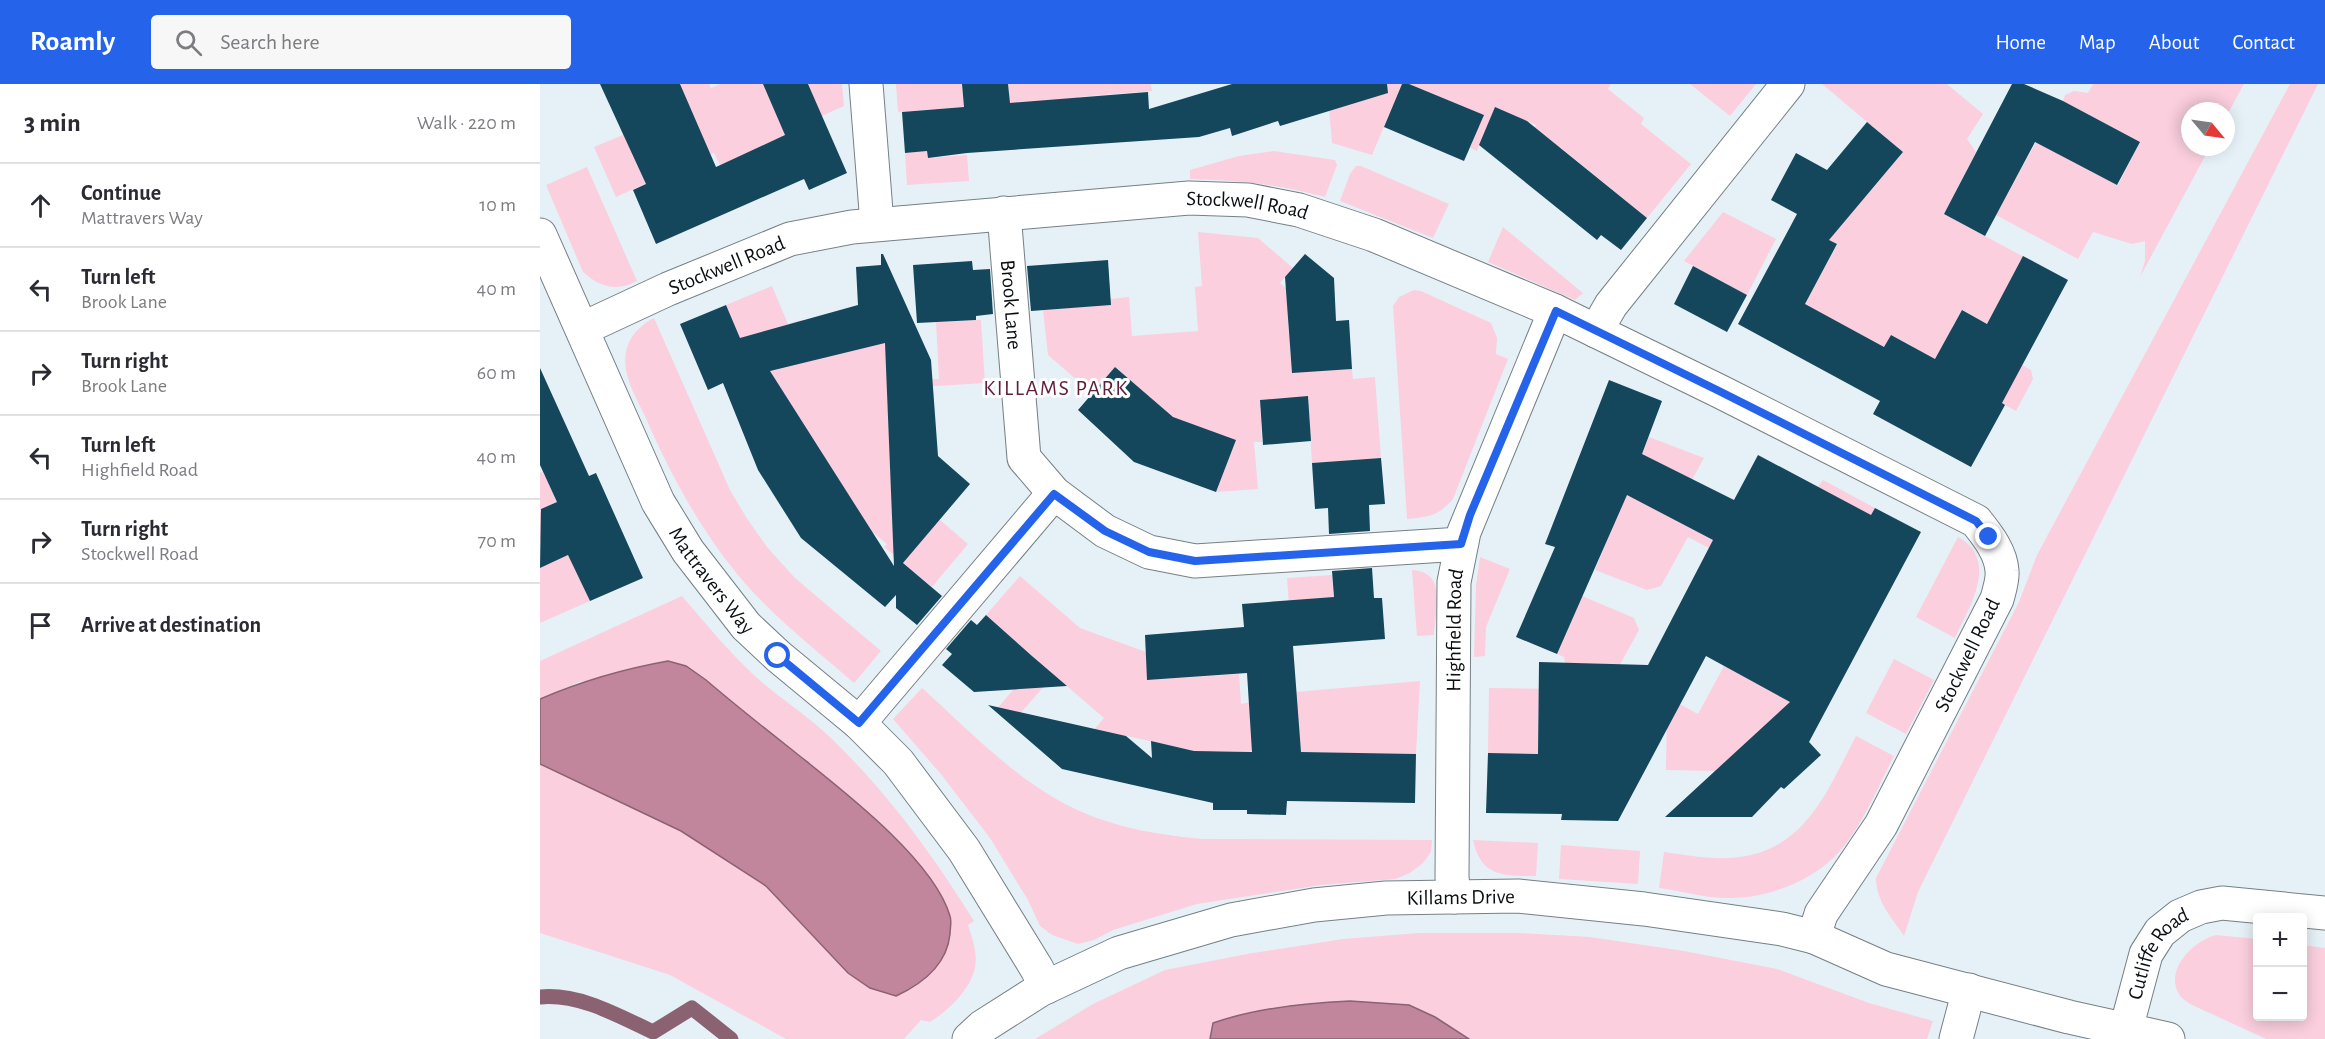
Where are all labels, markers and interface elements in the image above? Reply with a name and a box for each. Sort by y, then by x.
search box [151,15,571,69]
icon: search [172,26,205,59]
text: Roamly [30,28,115,56]
text: Search here [220,31,320,53]
text: Home [1995,32,2046,53]
text: Map [2079,32,2116,53]
text: About [2149,32,2199,53]
text: Contact [2232,32,2295,53]
north arrow [2181,102,2235,156]
text: 3 min [24,110,81,136]
text: Walk · 220 m [417,113,516,133]
text: Continue [81,182,161,204]
street label: Stockwell Road [1186,188,1311,224]
icon: ahead [24,189,57,222]
text: 10 m [479,195,516,215]
text: Mattravers Way [81,208,203,228]
street label: Stockwell Road [665,232,788,299]
street label: Brook Lane [997,259,1025,351]
text: Turn left [81,266,155,288]
icon: left [24,273,57,306]
text: 40 m [477,279,516,299]
text: Brook Lane [81,292,167,312]
text: Turn right [81,350,168,372]
icon: right [24,357,57,390]
text: 60 m [477,363,516,383]
text: Brook Lane [81,376,167,396]
district label: KILLAMS PARK [983,377,1129,399]
text: Turn left [81,434,155,456]
icon: left [24,441,57,474]
text: 40 m [477,447,516,467]
text: Highfield Road [81,460,198,480]
text: Turn right [81,518,168,540]
street label: Mattravers Way [665,523,758,639]
route end [1975,523,2001,549]
icon: right [24,525,57,558]
text: 70 m [478,531,516,551]
text: Stockwell Road [81,544,199,564]
street label: Highfield Road [1443,567,1467,692]
street label: Stockwell Road [1931,595,2004,715]
icon: arrive [24,609,57,642]
text: Arrive at destination [81,614,261,636]
route start [764,642,790,668]
street label: Killams Drive [1407,886,1515,909]
street label: Cutliffe Road [2124,904,2191,1002]
map controls [2253,913,2307,1021]
button: + [2253,913,2307,967]
button: − [2253,967,2307,1021]

